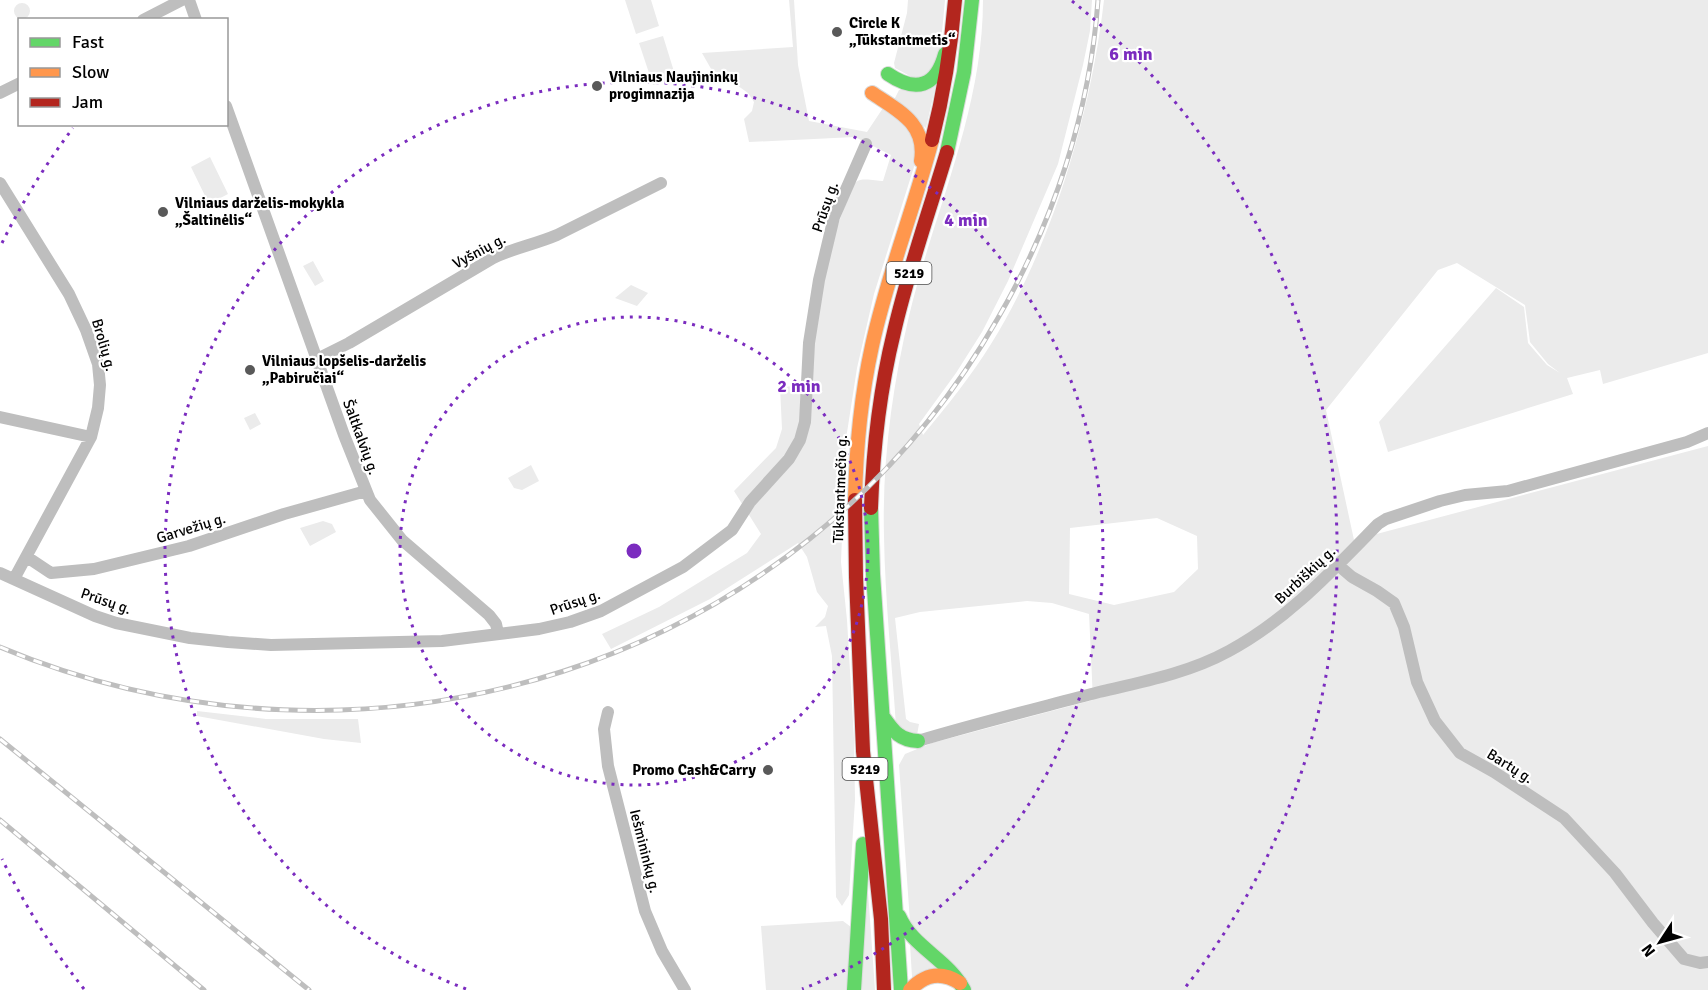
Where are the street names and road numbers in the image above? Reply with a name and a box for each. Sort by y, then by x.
street label: Prūsų g. [808,179,842,234]
street label: Vyšnių g. [449,230,509,272]
road number: 5219 [886,262,932,284]
street label: Brolių g. [88,317,120,373]
street label: Šaltkalvių g. [339,397,384,477]
street label: Tūkstantmečio g. [829,434,851,543]
street label: Garvežių g. [154,509,228,547]
street label: Burbiškių g. [1271,542,1339,608]
street label: Prūsų g. [79,584,134,618]
street label: Prūsų g. [548,585,603,619]
street label: Bartų g. [1484,745,1536,787]
road number: 5219 [842,758,888,780]
street label: Iešmininkų g. [626,807,664,895]

